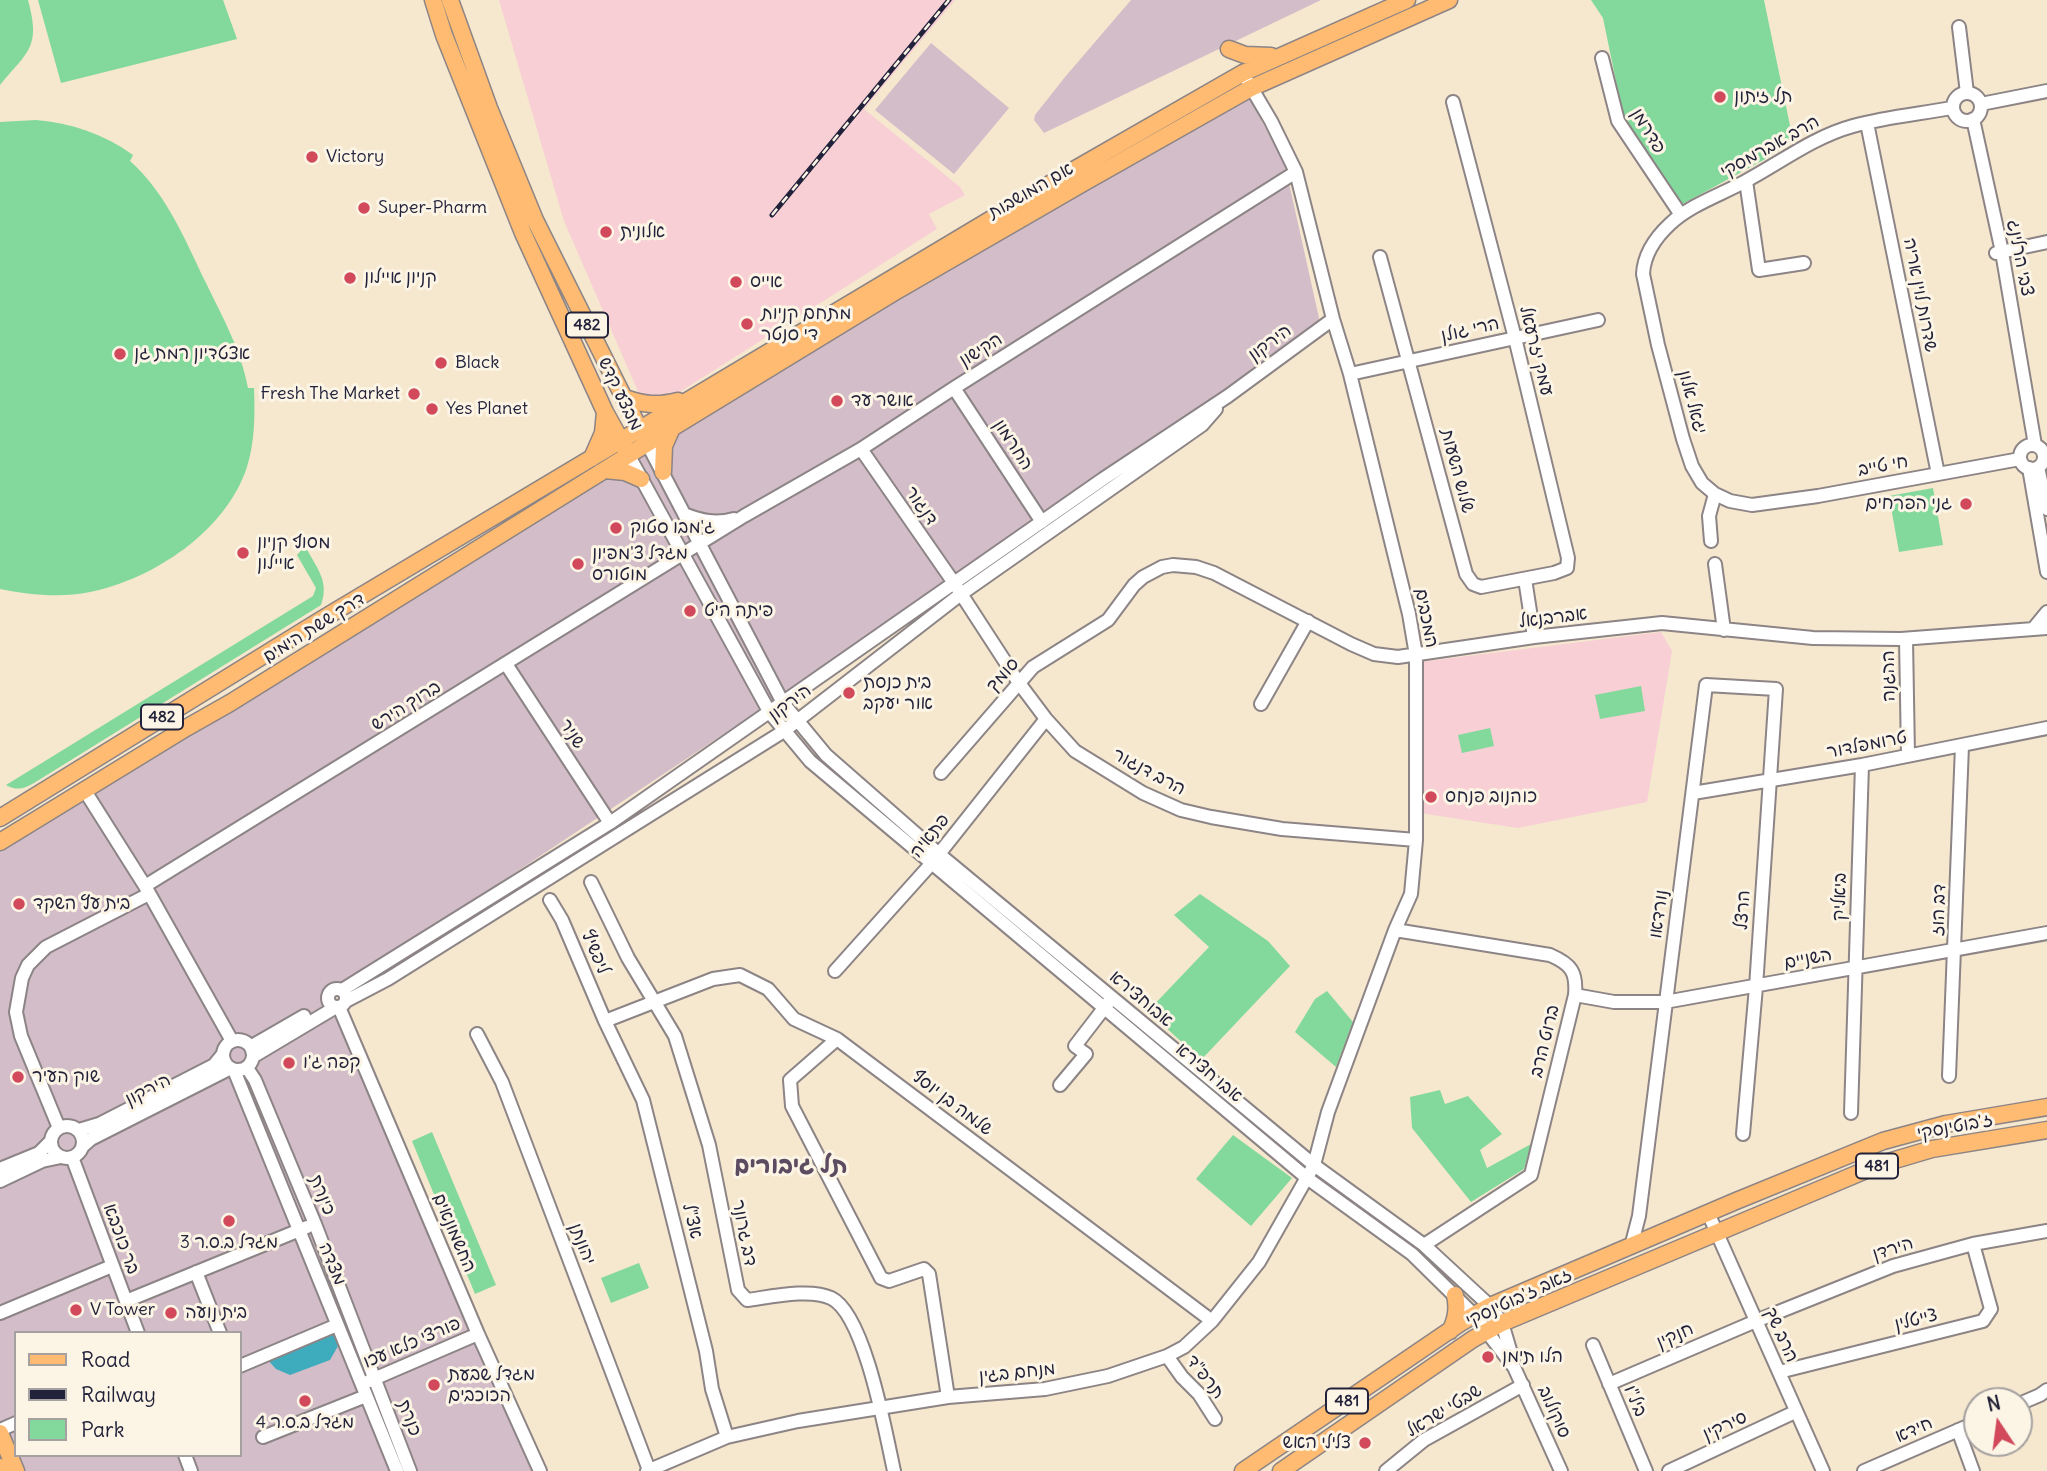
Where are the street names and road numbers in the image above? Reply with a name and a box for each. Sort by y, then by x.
street label: פדרמן [1626,104,1670,158]
street label: הרב אברמסקי [1717,111,1823,183]
street label: אם המושבות [985,158,1077,224]
street label: צבי הרלינג [2002,218,2038,298]
street label: שדרות לוין אריה [1898,236,1942,354]
street label: עמק יזרעאל [1514,304,1558,398]
road number: 482 [566,312,608,338]
street label: הרי גולן [1439,313,1501,347]
street label: הירקון [1244,320,1296,366]
street label: הקישון [955,328,1007,372]
street label: מבצע קדש [593,354,647,434]
street label: יגאל אלון [1673,368,1711,436]
street label: החרמון [989,415,1037,475]
street label: שלוש השעות [1435,427,1479,515]
street label: חי טייב [1856,451,1910,481]
street label: דנגור [900,482,942,530]
street label: המכבים [1410,586,1442,650]
street label: דרך ששת הימים [259,588,369,668]
street label: אברבנאל [1517,603,1589,633]
street label: ההגנה [1878,650,1900,702]
street label: סומך [982,653,1024,697]
street label: ברוך הירש [367,676,445,736]
street label: הירקון [764,680,816,726]
road number: 482 [141,704,183,730]
street label: שניר [554,715,590,753]
street label: טרומפלדור [1825,727,1909,763]
street label: הרב דנגור [1109,744,1189,800]
street label: פתאיה [906,809,954,863]
street label: ביאליק [1828,872,1852,922]
street label: דב הוז [1927,883,1951,937]
street label: נורדאו [1645,888,1673,940]
street label: הרצל [1731,889,1755,931]
street label: ליפשיץ [576,927,614,977]
street label: השניים [1782,944,1834,974]
street label: אבוחצירא [1105,966,1177,1032]
street label: ברוט הרב [1526,1002,1564,1080]
street label: אבו חצירא [1171,1039,1247,1107]
street label: שלמה בן יוסף [907,1066,997,1140]
street label: הירקון [122,1069,174,1111]
street label: ז'בוטינסקי [1915,1109,1995,1145]
road number: 481 [1856,1154,1898,1178]
street label: כינרת [304,1172,340,1218]
street label: החשמונאים [428,1190,480,1276]
street label: דב גרונר [727,1198,761,1268]
street label: בר כוכבא [98,1201,144,1277]
street label: אצ"ל [677,1201,707,1241]
street label: יהונתן [564,1220,600,1268]
street label: הירדן [1870,1232,1916,1266]
street label: מצדה [314,1239,350,1289]
street label: זאב ז'בוטינסקי [1462,1264,1576,1332]
street label: הרב שך [1759,1304,1803,1366]
street label: צייטלין [1892,1304,1940,1336]
street label: פורצי כלא עכו [360,1313,464,1373]
street label: חנקין [1653,1318,1697,1354]
street label: תרפ"ד [1181,1351,1229,1403]
street label: מנחם בגין [978,1358,1056,1388]
street label: שבטי ישראל [1402,1380,1486,1442]
street label: סוקולוב [1533,1382,1575,1442]
street label: ביל"ו [1619,1382,1651,1420]
road number: 481 [1326,1388,1368,1414]
street label: כנרת [392,1397,426,1439]
street label: סירקין [1699,1406,1751,1446]
street label: חידא [1892,1412,1936,1448]

